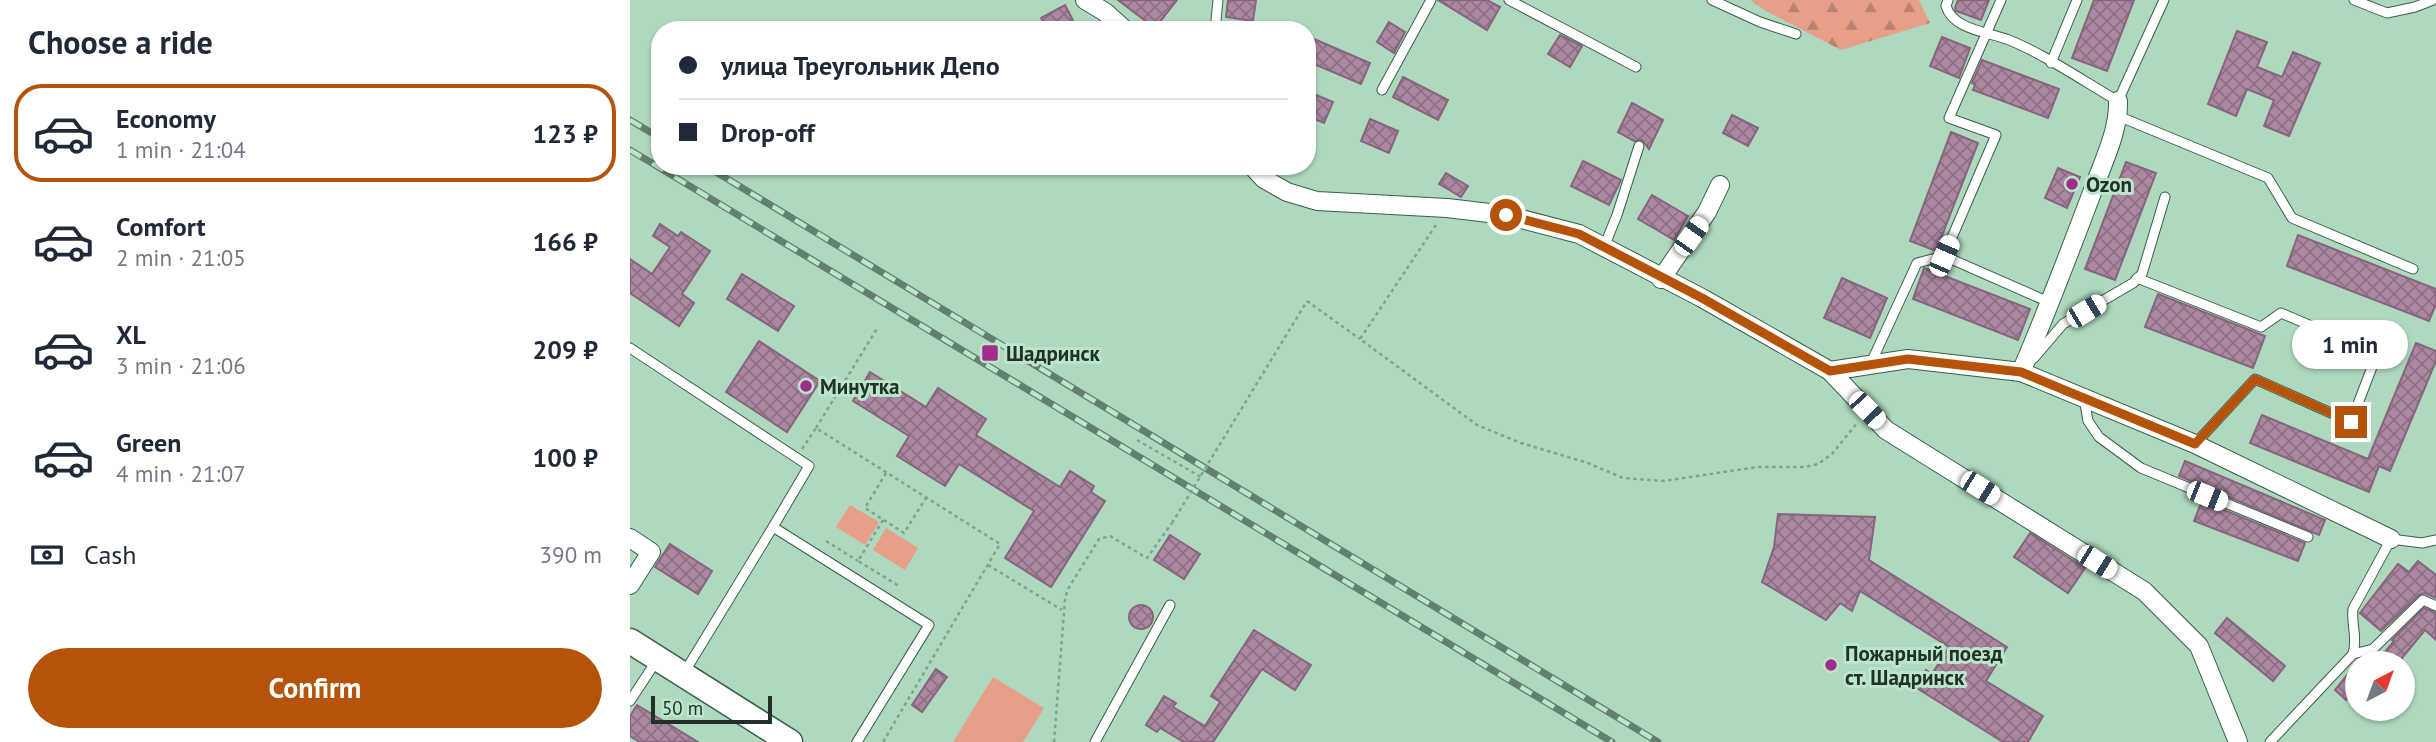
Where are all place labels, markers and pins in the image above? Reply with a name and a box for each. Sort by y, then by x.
place label: Ozon [2086,171,2132,198]
marker: Ozon [2064,176,2080,192]
place label: Шадринск [1006,340,1101,367]
marker: Шадринск [980,343,1000,363]
place label: Минутка [820,373,899,400]
marker: Минутка [798,378,814,394]
place label: Пожарный поезд ст. Шадринск [1845,640,2003,691]
marker: Пожарный поезд ст. Шадринск [1823,657,1839,673]

